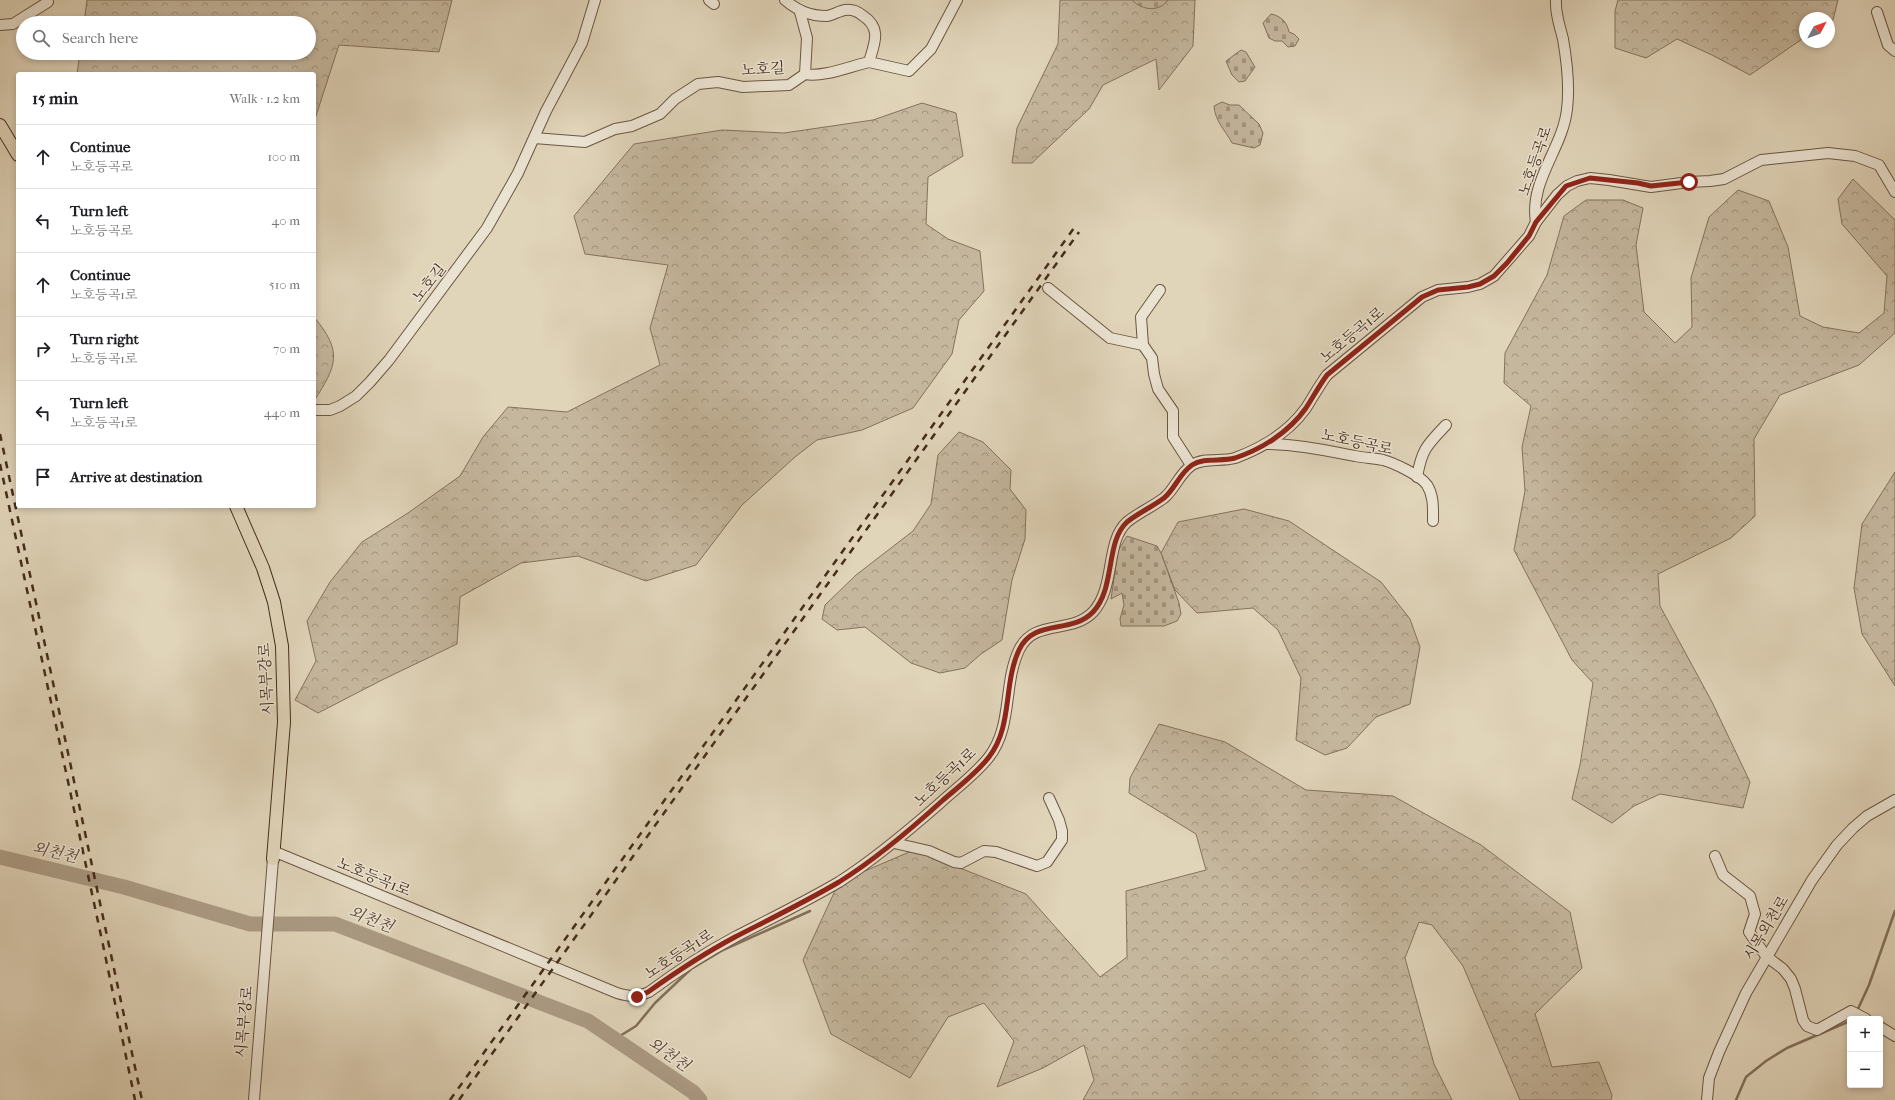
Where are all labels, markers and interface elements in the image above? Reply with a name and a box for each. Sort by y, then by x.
north arrow [1799,12,1835,48]
search box [16,16,316,60]
icon: search [30,27,52,49]
text: Search here [62,29,138,47]
street label: 노호길 [741,59,785,79]
text: 15 min [32,88,78,108]
text: Walk · 1.2 km [230,91,300,106]
street label: 노호등곡로 [1515,123,1555,198]
text: Continue [70,138,130,156]
icon: ahead [32,146,54,168]
text: 100 m [267,149,300,164]
text: 노호등곡로 [70,159,133,174]
route start [1680,173,1698,191]
text: Turn left [70,202,128,220]
icon: left [32,210,54,232]
text: 40 m [272,213,300,228]
text: 노호등곡로 [70,223,133,238]
street label: 노호길 [409,260,449,306]
text: Continue [70,266,130,284]
icon: ahead [32,274,54,296]
text: 510 m [269,277,300,292]
text: 노호등곡1로 [70,287,137,302]
street label: 노호등곡1로 [1316,303,1388,367]
text: Turn right [70,330,139,348]
icon: right [32,338,54,360]
text: 70 m [273,341,300,356]
text: 노호등곡1로 [70,351,137,366]
text: Turn left [70,394,128,412]
icon: left [32,402,54,424]
text: 440 m [264,405,300,420]
text: 노호등곡1로 [70,415,137,430]
street label: 노호등곡로 [1320,426,1395,458]
icon: arrive [32,466,54,488]
text: Arrive at destination [70,468,202,486]
street label: 시목부강로 [255,642,277,716]
street label: 노호등곡1로 [910,744,980,810]
water label: 외천천 [30,838,81,867]
street label: 노호등곡1로 [335,854,414,900]
street label: 시목외천로 [1740,892,1793,964]
water label: 외천천 [346,902,397,937]
street label: 노호등곡1로 [641,925,717,983]
street label: 시목부강로 [232,985,256,1059]
route end [628,988,646,1006]
map controls [1847,1016,1883,1088]
button: + [1847,1016,1883,1052]
water label: 외천천 [644,1033,695,1076]
button: − [1847,1052,1883,1088]

